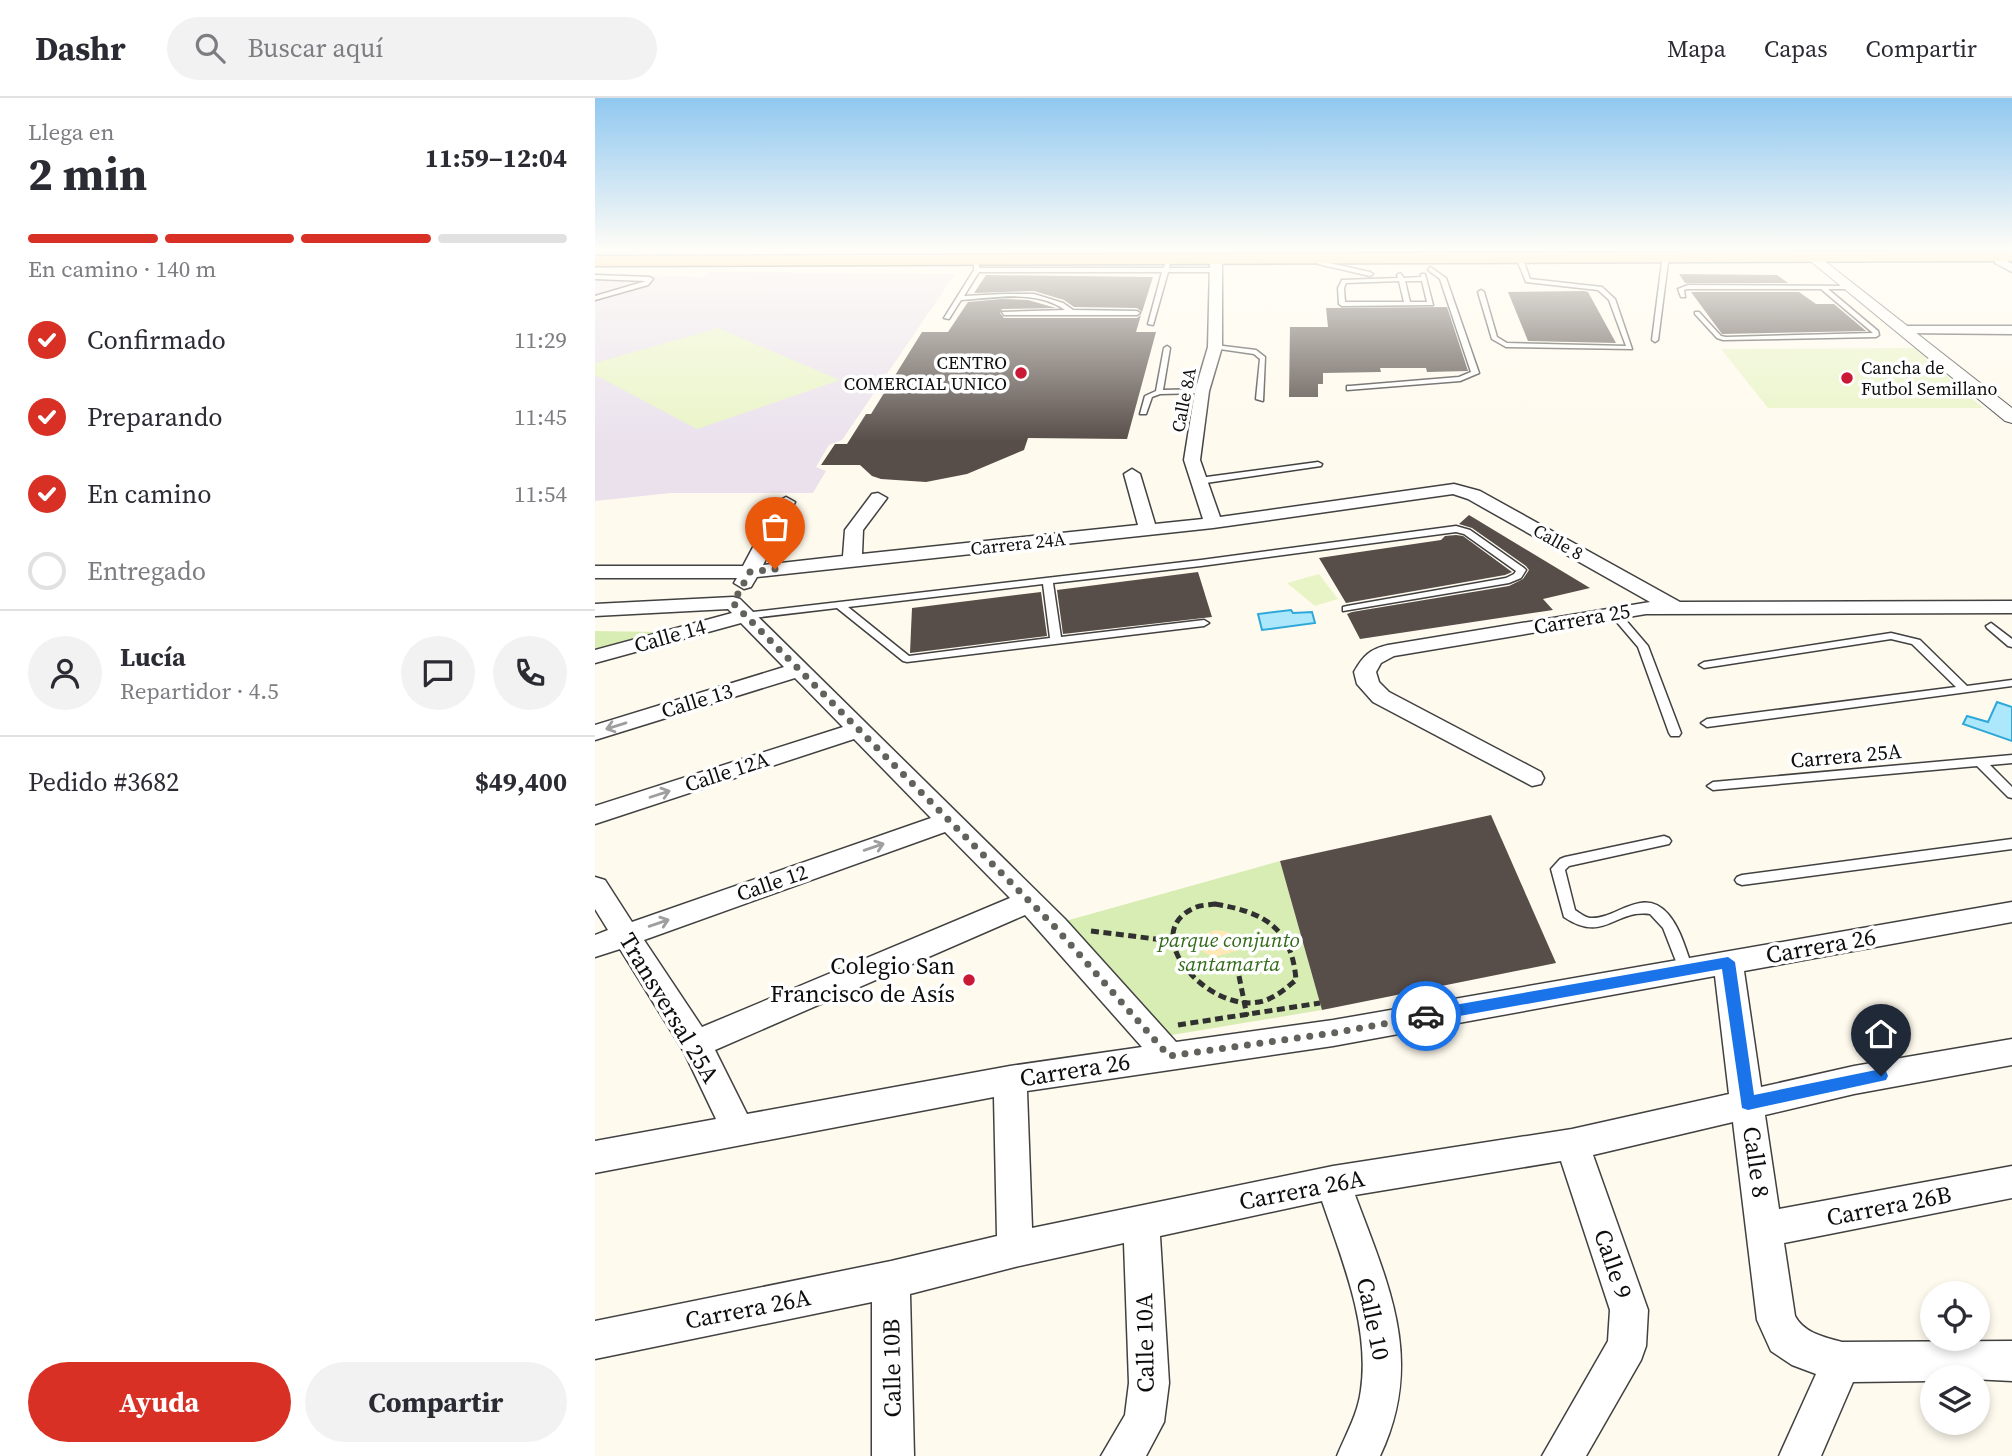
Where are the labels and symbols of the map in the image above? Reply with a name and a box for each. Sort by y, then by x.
place label: CENTRO COMERCIAL UNICO [844,350,1007,396]
place label: Cancha de Futbol Semillano [1861,355,1998,401]
marker: CENTRO COMERCIAL UNICO [1013,365,1029,381]
street label: Calle 8A [1165,365,1202,434]
marker: Cancha de Futbol Semillano [1839,370,1855,386]
pin [745,497,805,569]
street label: Calle 8 [1529,518,1588,565]
street label: Carrera 24A [969,526,1067,561]
street label: Carrera 25 [1531,596,1632,641]
street label: Calle 14 [631,611,709,660]
street label: Calle 13 [658,676,736,725]
one-way arrow [606,721,628,734]
street label: Carrera 25A [1789,736,1903,775]
street label: Calle 12A [681,744,773,799]
one-way arrow [649,786,671,799]
one-way arrow [862,840,884,852]
street label: Calle 12 [733,857,811,908]
one-way arrow [648,916,670,928]
street label: Carrera 26 [1763,920,1879,971]
park label: parque conjunto santamarta [1156,925,1300,978]
street label: Transversal 25A [612,926,727,1089]
place label: Colegio San Francisco de Asís [770,949,955,1010]
marker: Colegio San Francisco de Asís [961,972,977,988]
courier [1391,981,1461,1051]
pin [1851,1004,1911,1076]
street label: Carrera 26 [1017,1045,1132,1095]
street label: Calle 8 [1735,1124,1778,1200]
street label: Carrera 26A [1236,1161,1368,1218]
street label: Carrera 26B [1824,1177,1954,1234]
street label: Calle 9 [1586,1225,1641,1303]
street label: Calle 10 [1349,1275,1398,1363]
street label: Carrera 26A [682,1280,814,1337]
street label: Calle 10A [1127,1293,1162,1393]
street label: Calle 10B [874,1318,909,1418]

